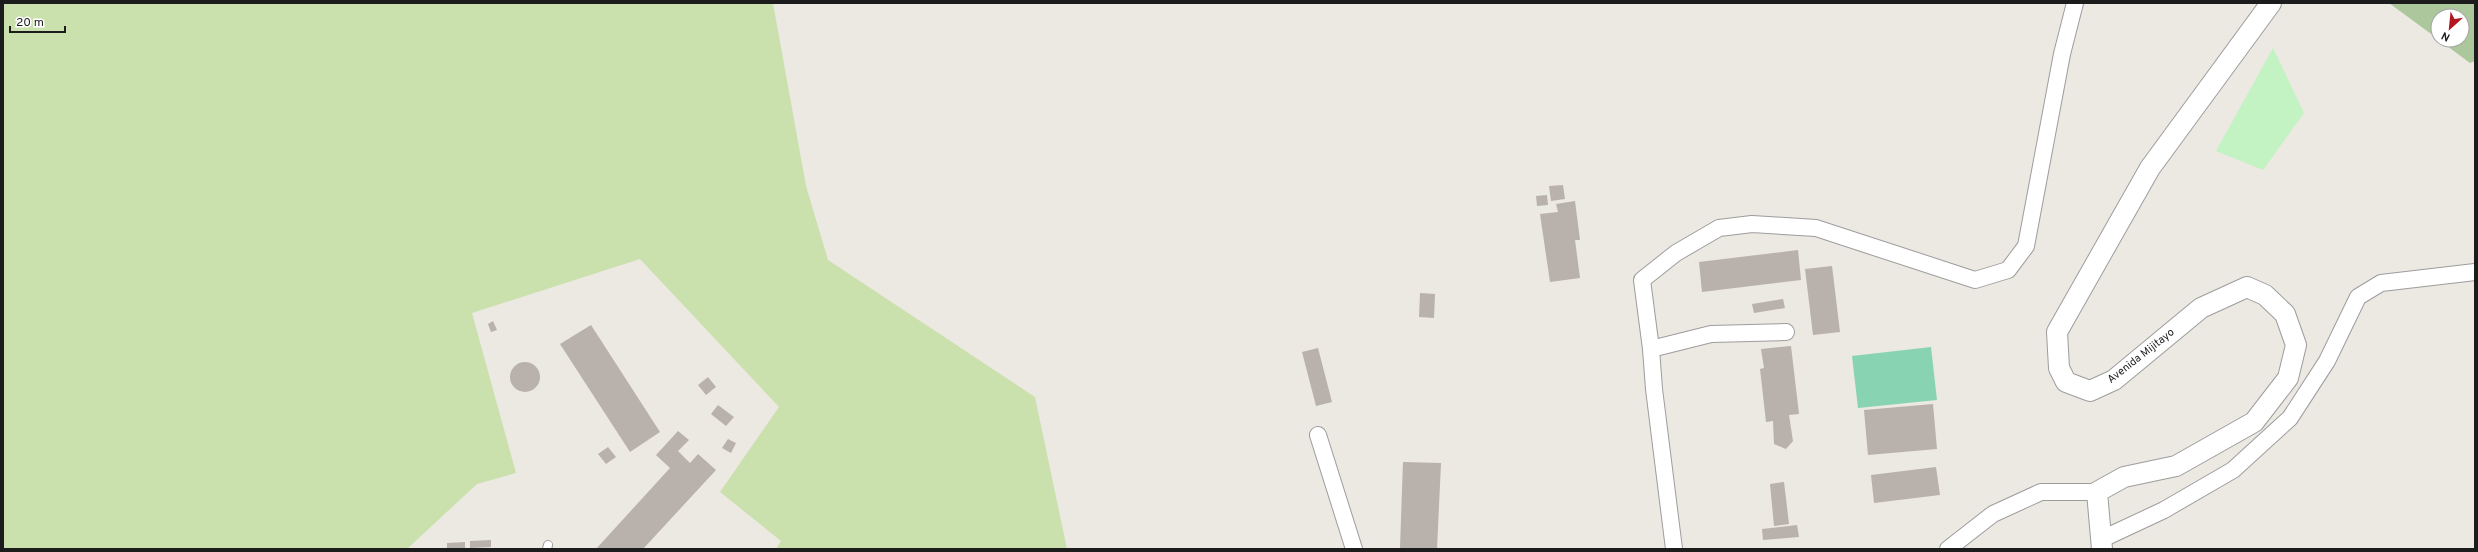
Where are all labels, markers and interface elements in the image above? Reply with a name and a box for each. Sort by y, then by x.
scale bar [10,8,65,34]
north arrow [2430,8,2470,48]
text: 20 m [16,15,44,31]
text: N [2439,28,2453,44]
street label: Avenida Mijitayo [2105,325,2177,387]

